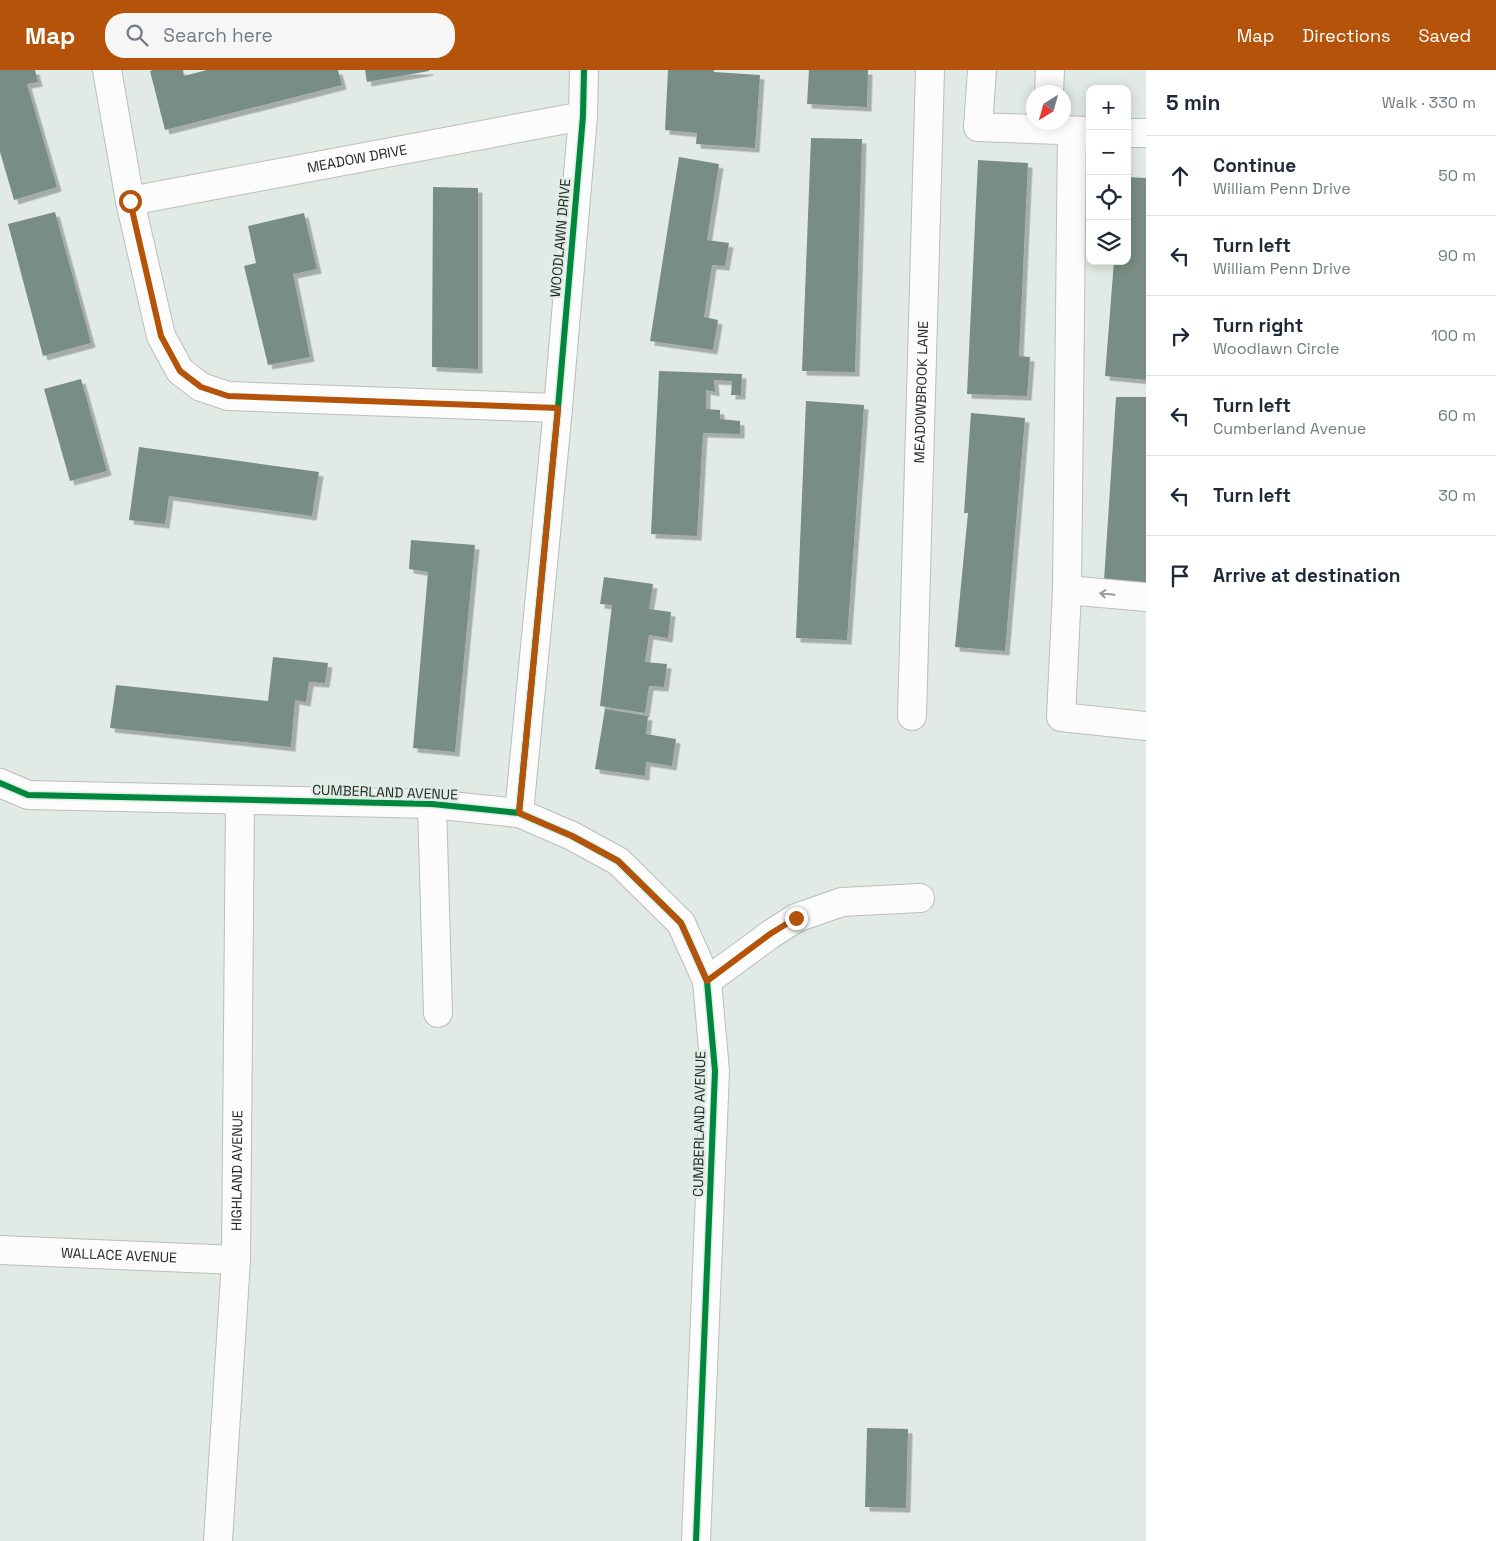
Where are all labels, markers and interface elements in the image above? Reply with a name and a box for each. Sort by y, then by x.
search box [105,13,455,58]
text: Map [25,20,75,51]
icon: search [123,21,151,49]
text: Search here [163,23,273,48]
text: Map [1237,24,1274,47]
text: Directions [1302,24,1391,47]
text: Saved [1419,24,1471,47]
north arrow [1026,85,1071,130]
map controls [1086,85,1131,265]
button: + [1086,85,1131,130]
text: 5 min [1166,89,1220,116]
text: Walk · 330 m [1382,92,1476,113]
button: − [1086,130,1131,175]
street label: MEADOW DRIVE [306,140,409,177]
text: Continue [1213,153,1296,178]
icon: ahead [1166,162,1194,190]
text: 50 m [1438,165,1476,186]
button: locate [1086,175,1131,220]
street label: WOODLAWN DRIVE [546,178,574,298]
text: William Penn Drive [1213,178,1351,199]
route start [119,190,142,213]
button: layers [1086,220,1131,265]
text: Turn left [1213,233,1291,258]
icon: left [1166,242,1194,270]
text: 90 m [1438,245,1476,266]
text: William Penn Drive [1213,258,1351,279]
text: Turn right [1213,313,1303,338]
street label: MEADOWBROOK LANE [910,321,932,464]
icon: right [1166,322,1194,350]
text: 100 m [1431,325,1476,346]
text: Woodlawn Circle [1213,338,1339,359]
text: Turn left [1213,393,1291,418]
icon: left [1166,402,1194,430]
text: 60 m [1438,405,1476,426]
text: Cumberland Avenue [1213,418,1366,439]
icon: left [1166,482,1194,510]
text: Turn left [1213,483,1291,508]
text: 30 m [1438,485,1476,506]
icon: arrive [1166,562,1194,590]
text: Arrive at destination [1213,563,1401,588]
one-way arrow [1099,589,1115,598]
street label: CUMBERLAND AVENUE [312,780,458,804]
route end [785,907,808,930]
street label: CUMBERLAND AVENUE [689,1051,709,1197]
street label: HIGHLAND AVENUE [227,1110,246,1231]
street label: WALLACE AVENUE [60,1244,177,1266]

